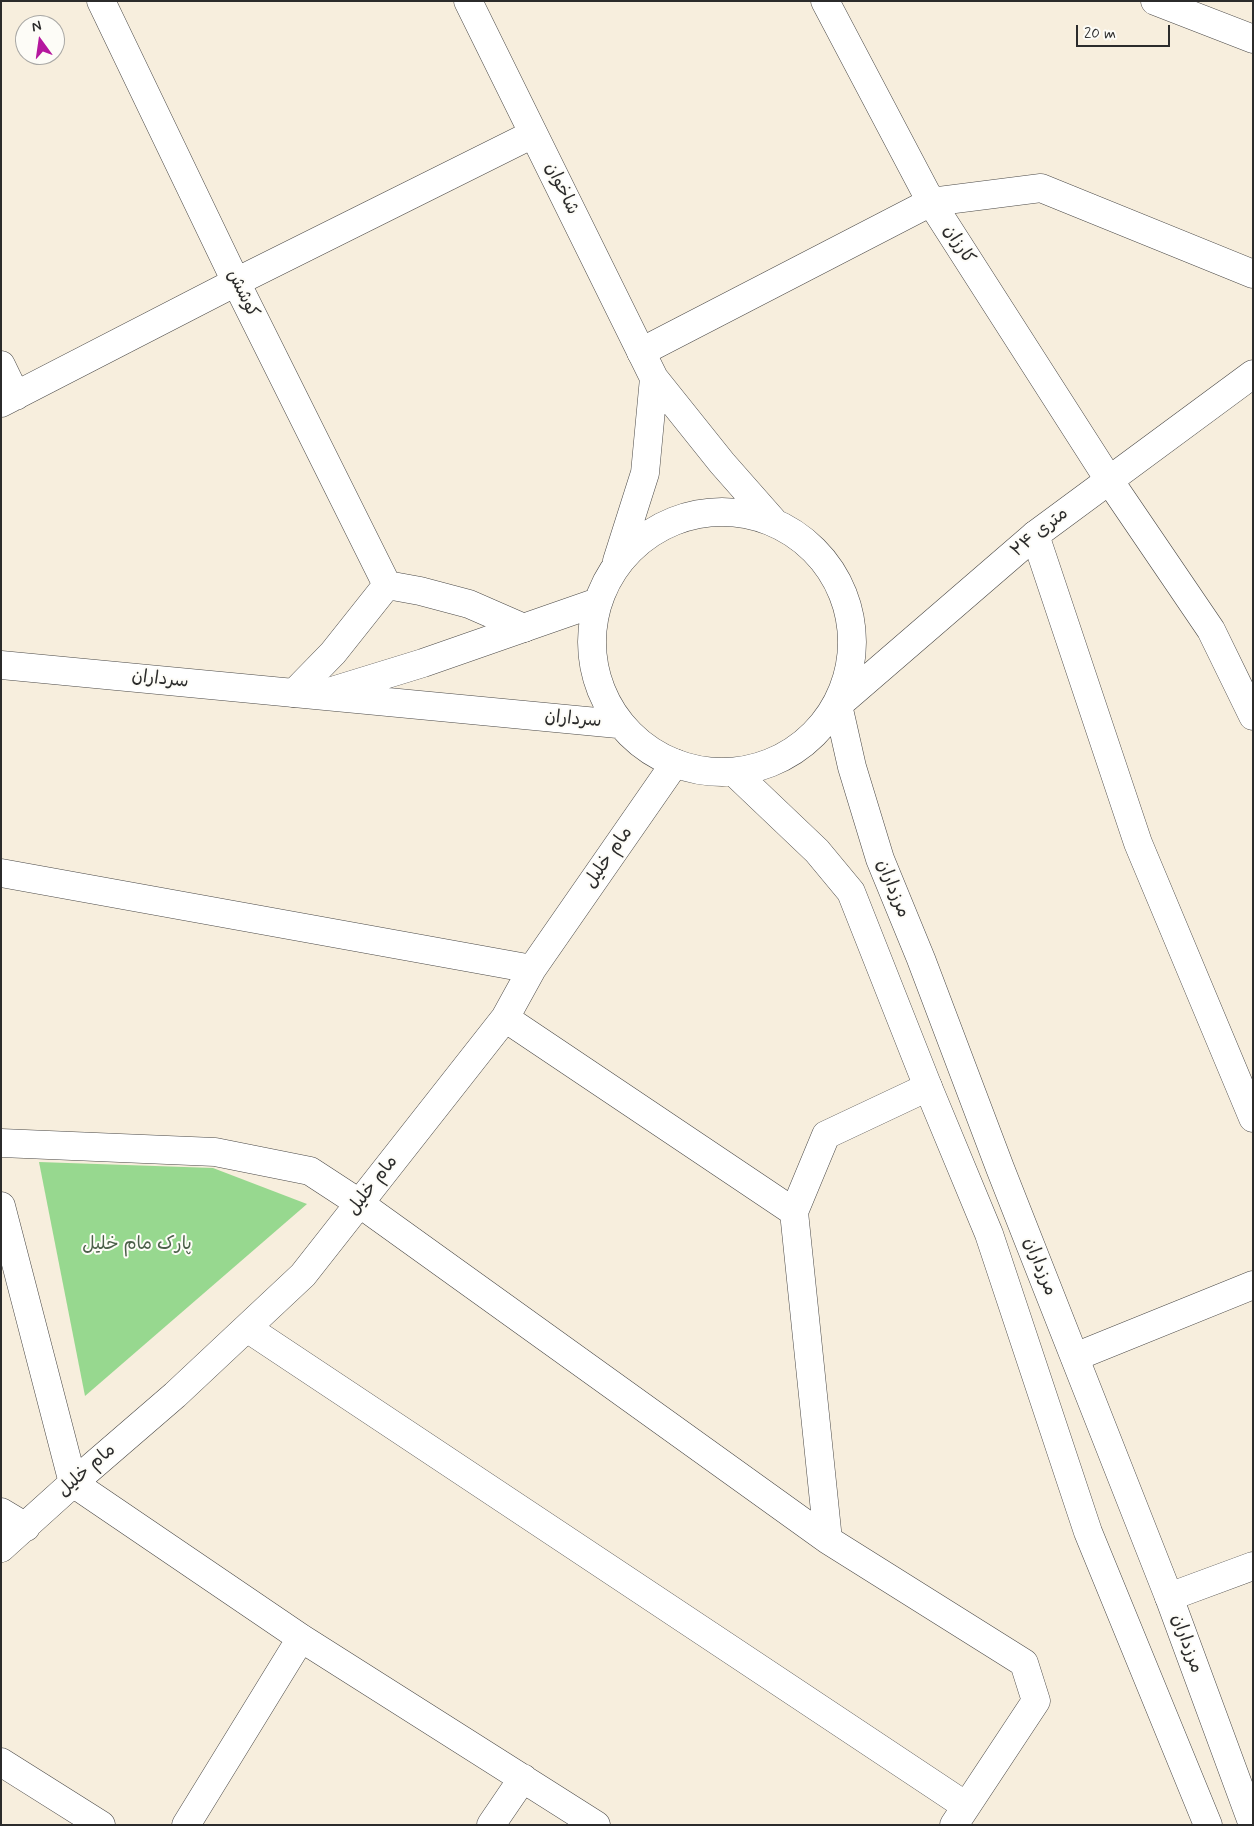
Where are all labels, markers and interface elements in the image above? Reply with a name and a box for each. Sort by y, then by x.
north arrow [15,15,65,65]
scale bar [1079,15,1173,47]
text: N [30,17,43,36]
text: 20 m [1084,24,1116,44]
street label: شاخوان [539,159,583,219]
street label: کارزان [937,221,979,269]
street label: کوشش [221,267,263,321]
street label: ۲۴ متری [1007,503,1073,563]
street label: سرداران [130,666,190,694]
street label: سرداران [544,707,602,733]
street label: مام خلیل [580,823,638,893]
street label: مرزداران [871,857,913,921]
street label: مام خلیل [343,1152,403,1220]
park label: پارک مام خلیل [82,1234,192,1256]
street label: مرزداران [1018,1235,1060,1299]
street label: مام خلیل [54,1440,120,1502]
street label: مرزداران [1165,1612,1207,1676]

